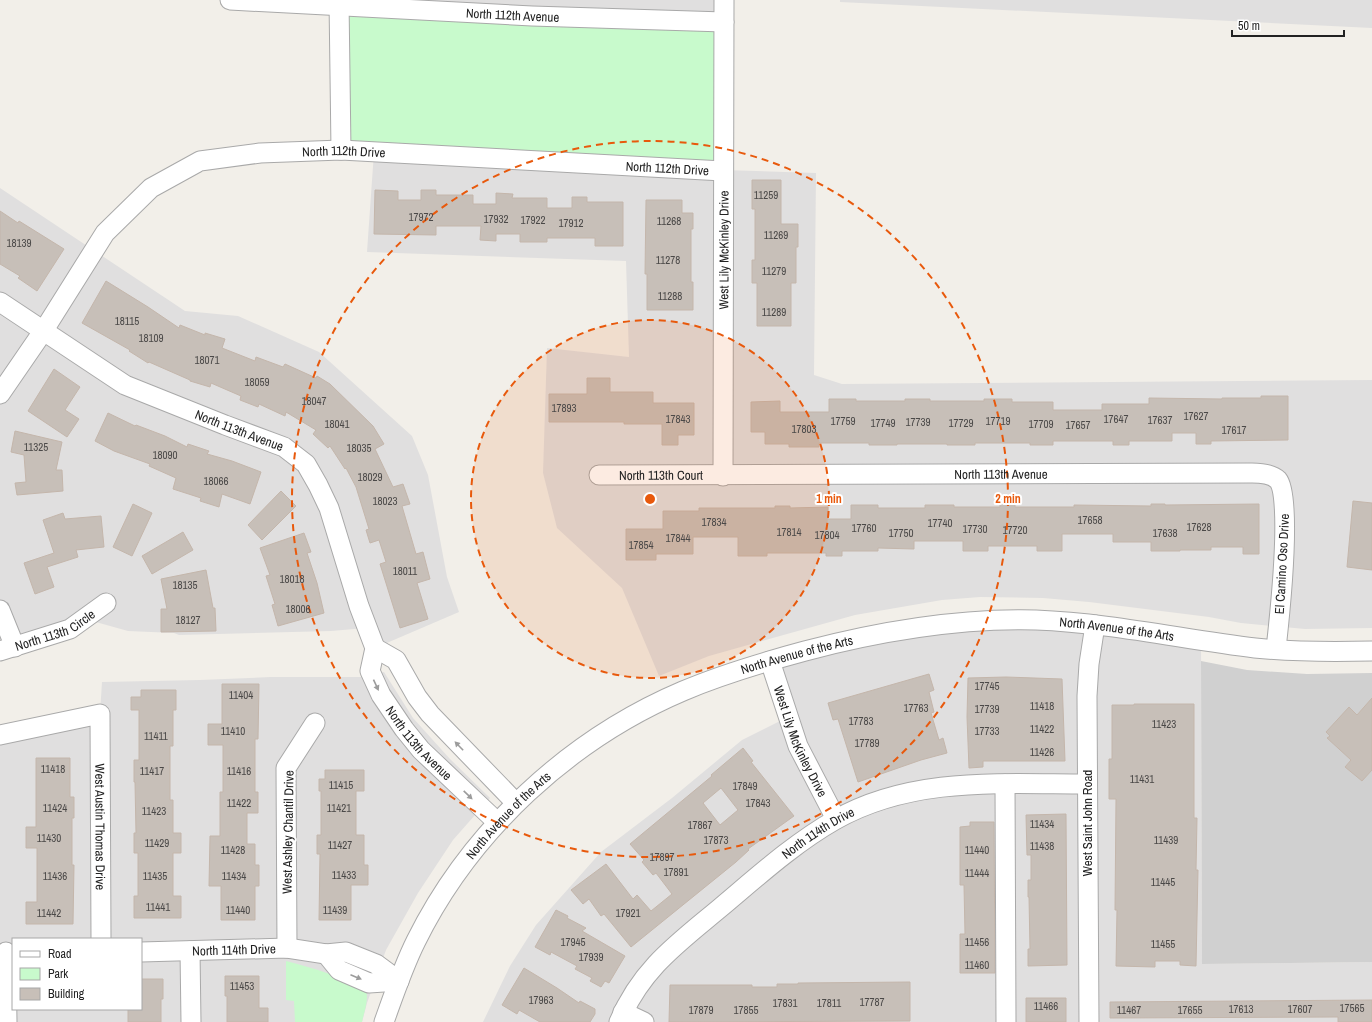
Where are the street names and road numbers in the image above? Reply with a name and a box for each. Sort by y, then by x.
street label: North 112th Avenue [466,4,560,25]
street label: North 112th Drive [302,141,386,161]
street label: North 112th Drive [625,157,710,179]
street label: West Lily McKinley Drive [715,190,732,310]
street label: North 113th Avenue [193,405,286,455]
street label: North 113th Avenue [954,465,1048,482]
street label: North 113th Court [619,466,703,483]
street label: El Camino Oso Drive [1271,513,1293,615]
street label: North 113th Circle [13,605,98,654]
street label: North Avenue of the Arts [1059,613,1175,645]
street label: North Avenue of the Arts [738,631,854,678]
street label: West Lily McKinley Drive [770,683,831,800]
street label: North 113th Avenue [382,702,456,784]
street label: West Austin Thomas Drive [92,763,109,890]
street label: North Avenue of the Arts [462,768,554,862]
street label: West Ashley Chantil Drive [278,770,298,894]
street label: West Saint John Road [1079,770,1096,876]
street label: North 114th Drive [778,803,857,862]
street label: North 114th Drive [192,940,276,959]

